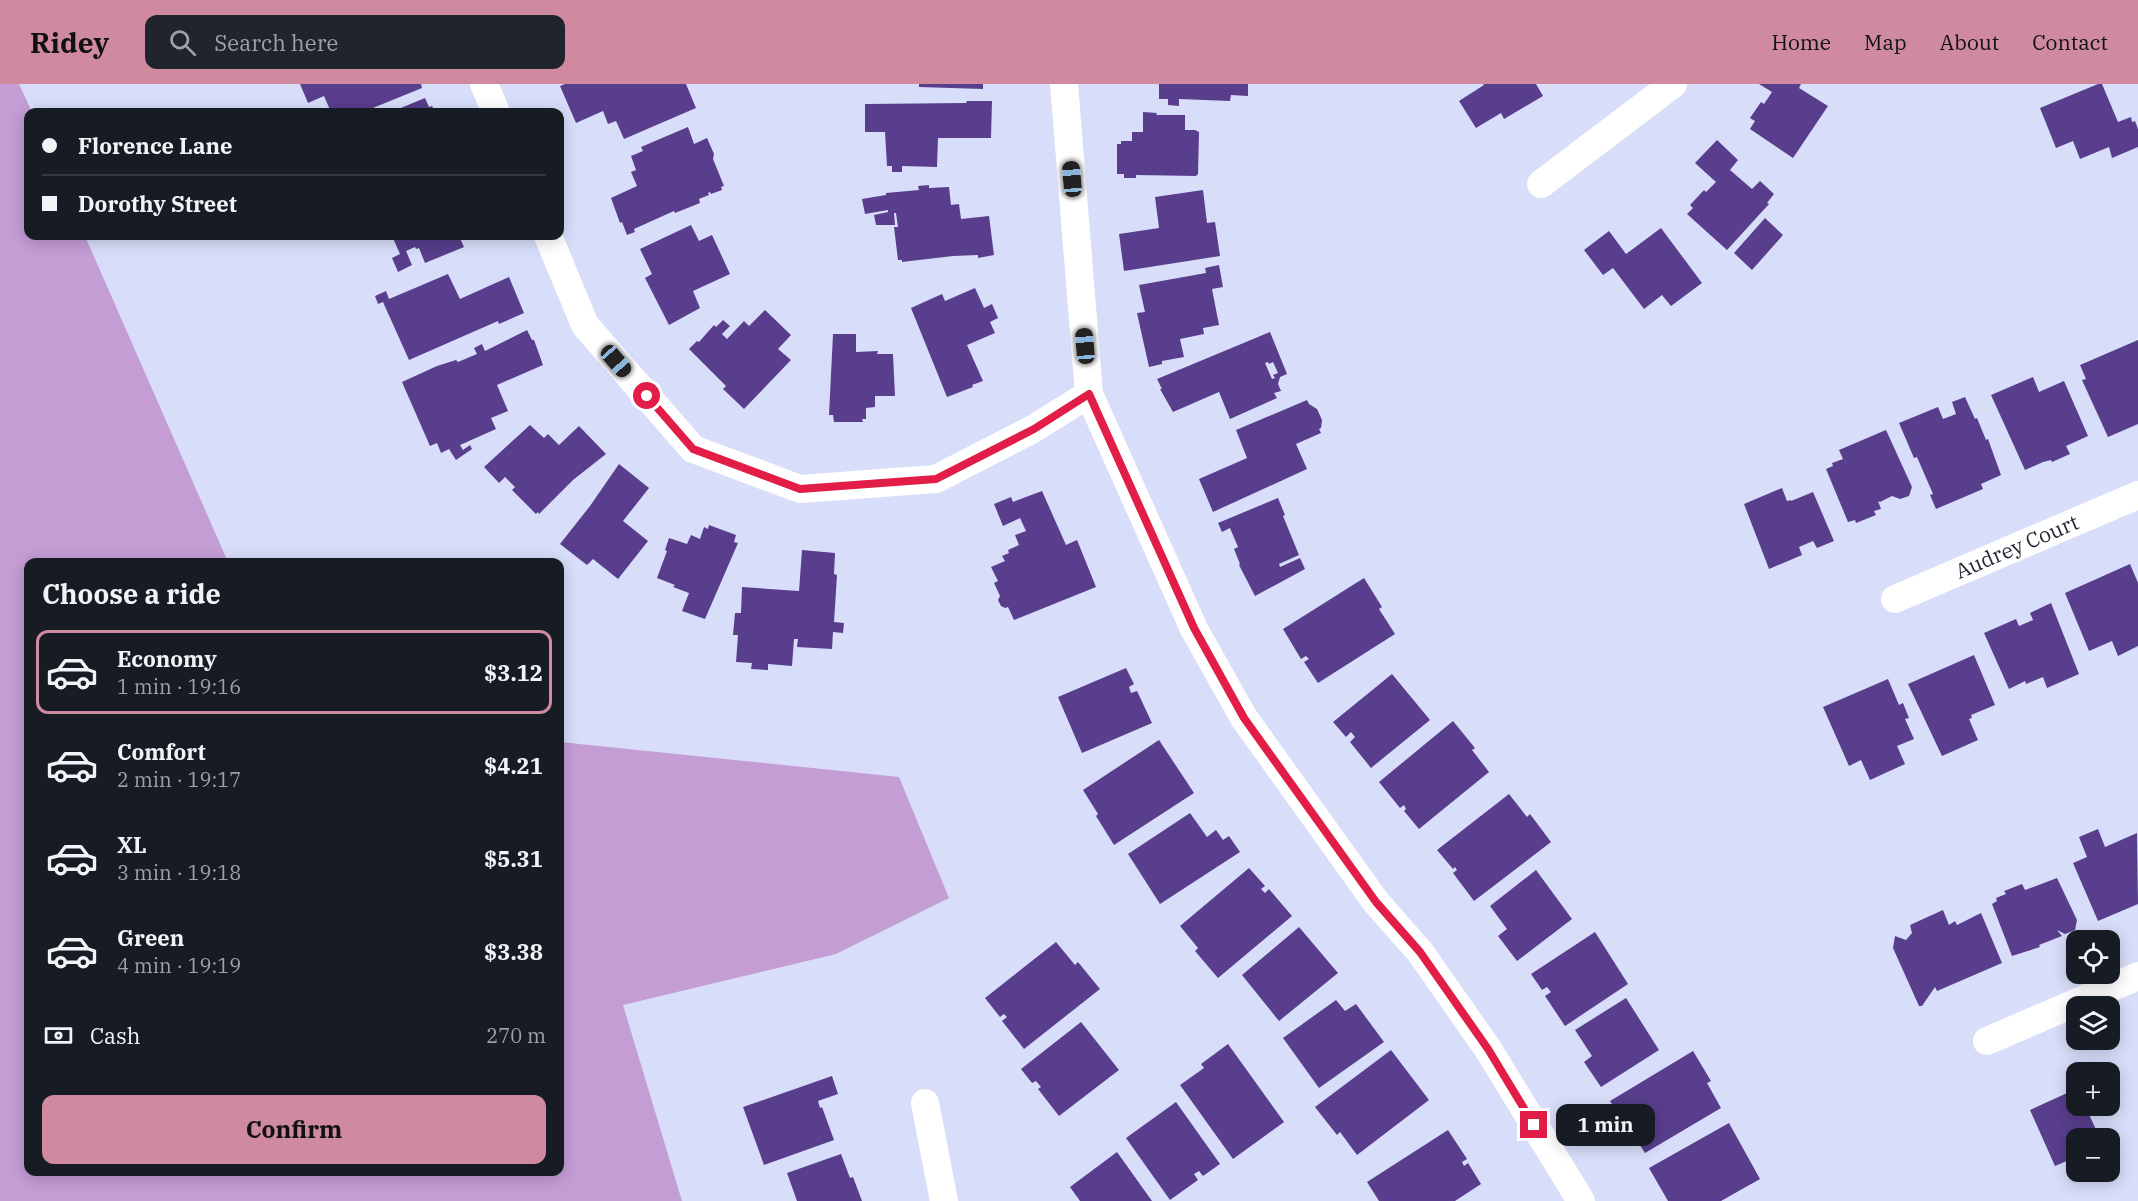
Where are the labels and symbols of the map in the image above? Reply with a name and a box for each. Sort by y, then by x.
car [1061,160,1083,198]
car [1074,327,1096,365]
car [597,342,635,380]
route start [633,382,660,409]
street label: Audrey Court [1951,508,2083,585]
callout: 1 min [1555,1104,1654,1146]
route end [1520,1111,1547,1138]

